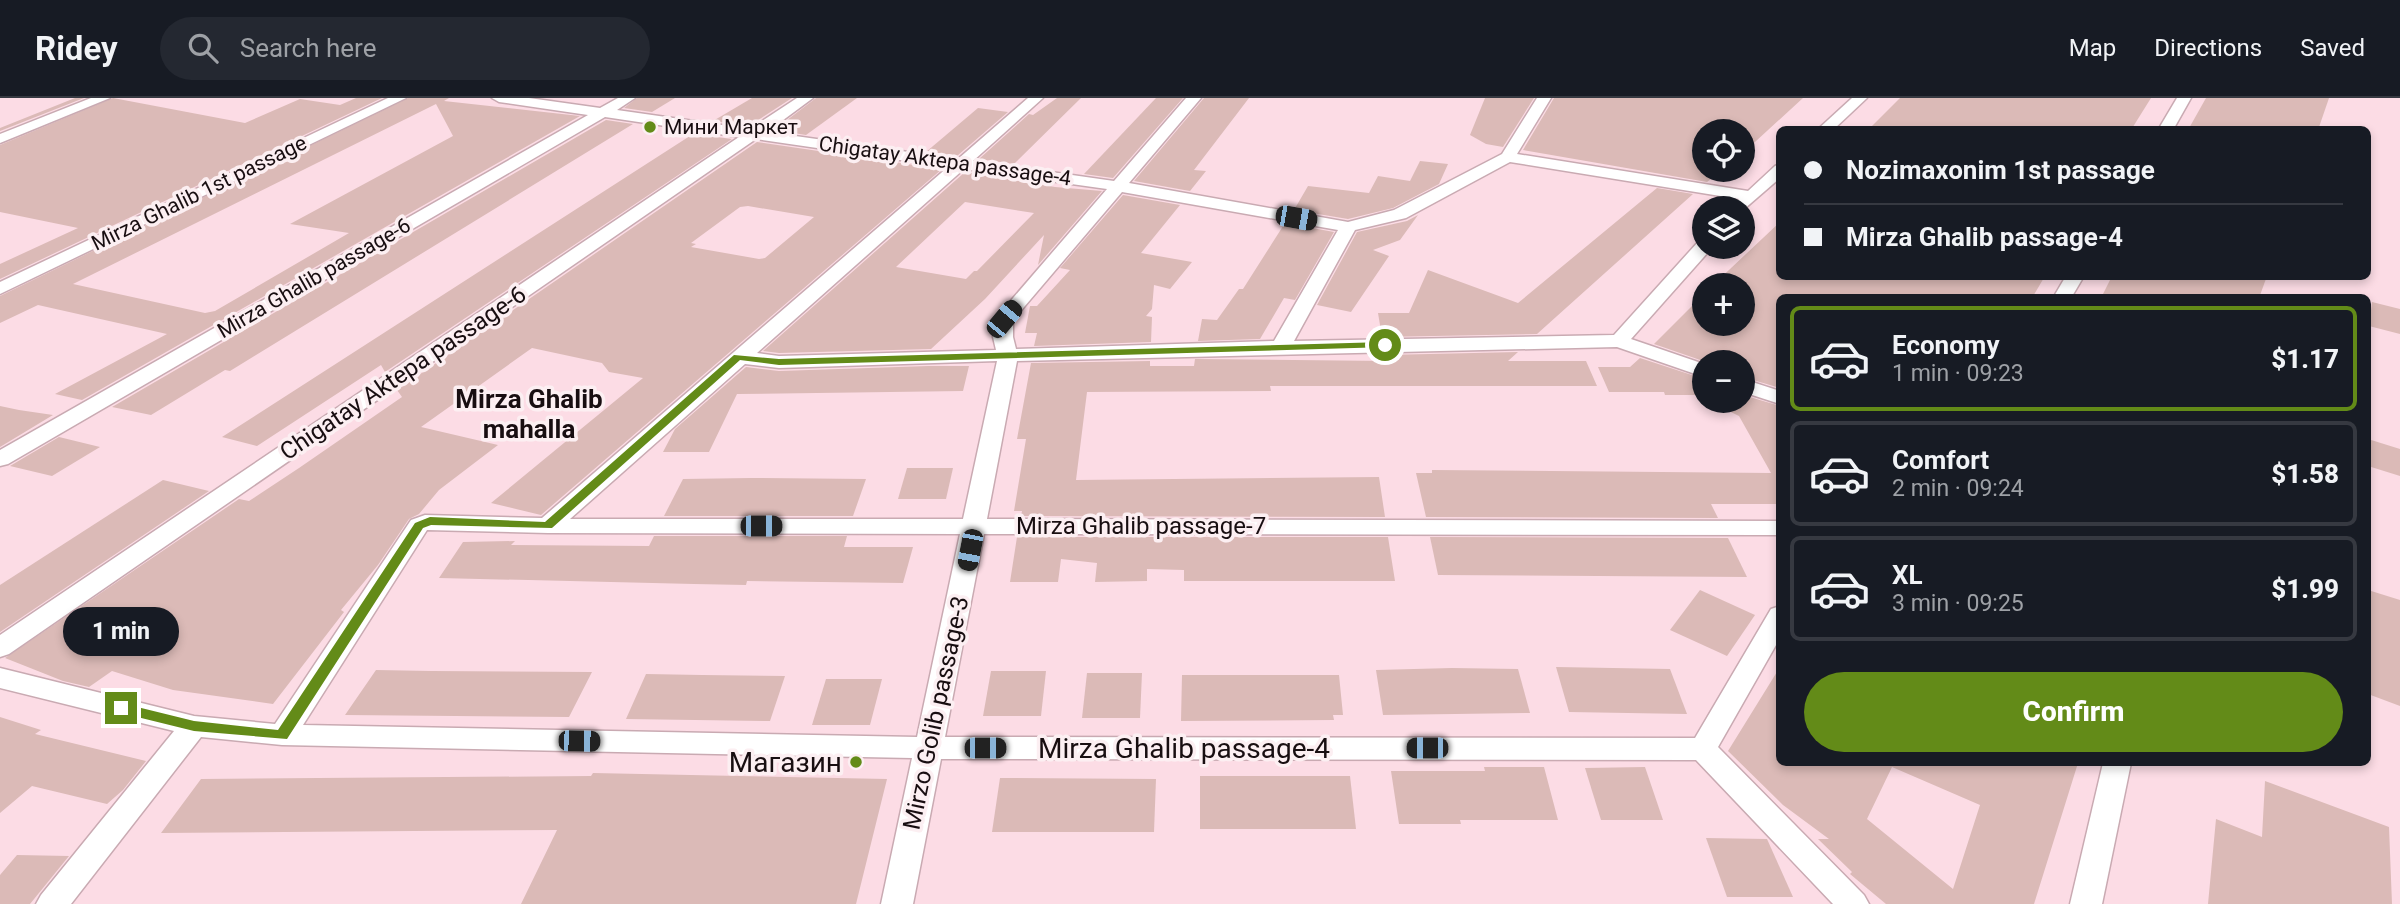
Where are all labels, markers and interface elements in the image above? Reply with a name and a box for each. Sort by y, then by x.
search box [160,17,650,80]
text: Ridey [35,29,118,68]
icon: search [184,29,222,67]
text: Search here [240,33,376,63]
text: Map [2069,34,2116,62]
text: Directions [2154,34,2262,62]
text: Saved [2300,34,2365,62]
place label: Мини Маркет [664,115,798,139]
marker: Мини Маркет [642,119,658,135]
map controls [1692,119,1755,413]
button: locate [1692,119,1755,182]
street label: Mirza Ghalib 1st passage [88,130,310,256]
street label: Chigatay Aktepa passage-4 [817,131,1073,191]
text: Nozimaxonim 1st passage [1846,155,2155,185]
button: layers [1692,196,1755,259]
car [1274,204,1319,232]
street label: Mirza Ghalib passage-6 [213,213,415,343]
text: Mirza Ghalib passage-4 [1846,222,2123,252]
button: + [1692,273,1755,336]
street label: Chigatay Aktepa passage-6 [275,280,531,466]
car [983,296,1026,342]
icon: car [1808,327,1871,390]
route start [1369,329,1401,361]
text: Economy [1892,330,1999,360]
text: $1.17 [2271,344,2339,374]
button: − [1692,350,1755,413]
text: 1 min · 09:23 [1892,360,2024,387]
district label: Mirza Ghalib mahalla [455,384,603,444]
icon: car [1808,442,1871,505]
text: Comfort [1892,445,1989,475]
text: $1.58 [2271,459,2339,489]
text: 2 min · 09:24 [1892,475,2024,502]
street label: Mirza Ghalib passage-7 [1016,512,1266,540]
car [741,516,783,537]
car [956,527,985,573]
icon: car [1808,557,1871,620]
text: XL [1892,560,1923,590]
text: $1.99 [2271,574,2339,604]
text: 3 min · 09:25 [1892,590,2024,617]
street label: Mirzo Golib passage-3 [898,594,974,832]
callout: 1 min [63,606,179,656]
text: 1 min [92,618,150,645]
button: Confirm [1804,672,2343,752]
route end [105,692,137,724]
car [558,730,601,752]
street label: Mirza Ghalib passage-4 [1038,732,1330,765]
car [965,738,1007,759]
car [1407,738,1449,759]
place label: Магазин [729,746,842,779]
marker: Магазин [848,754,864,770]

